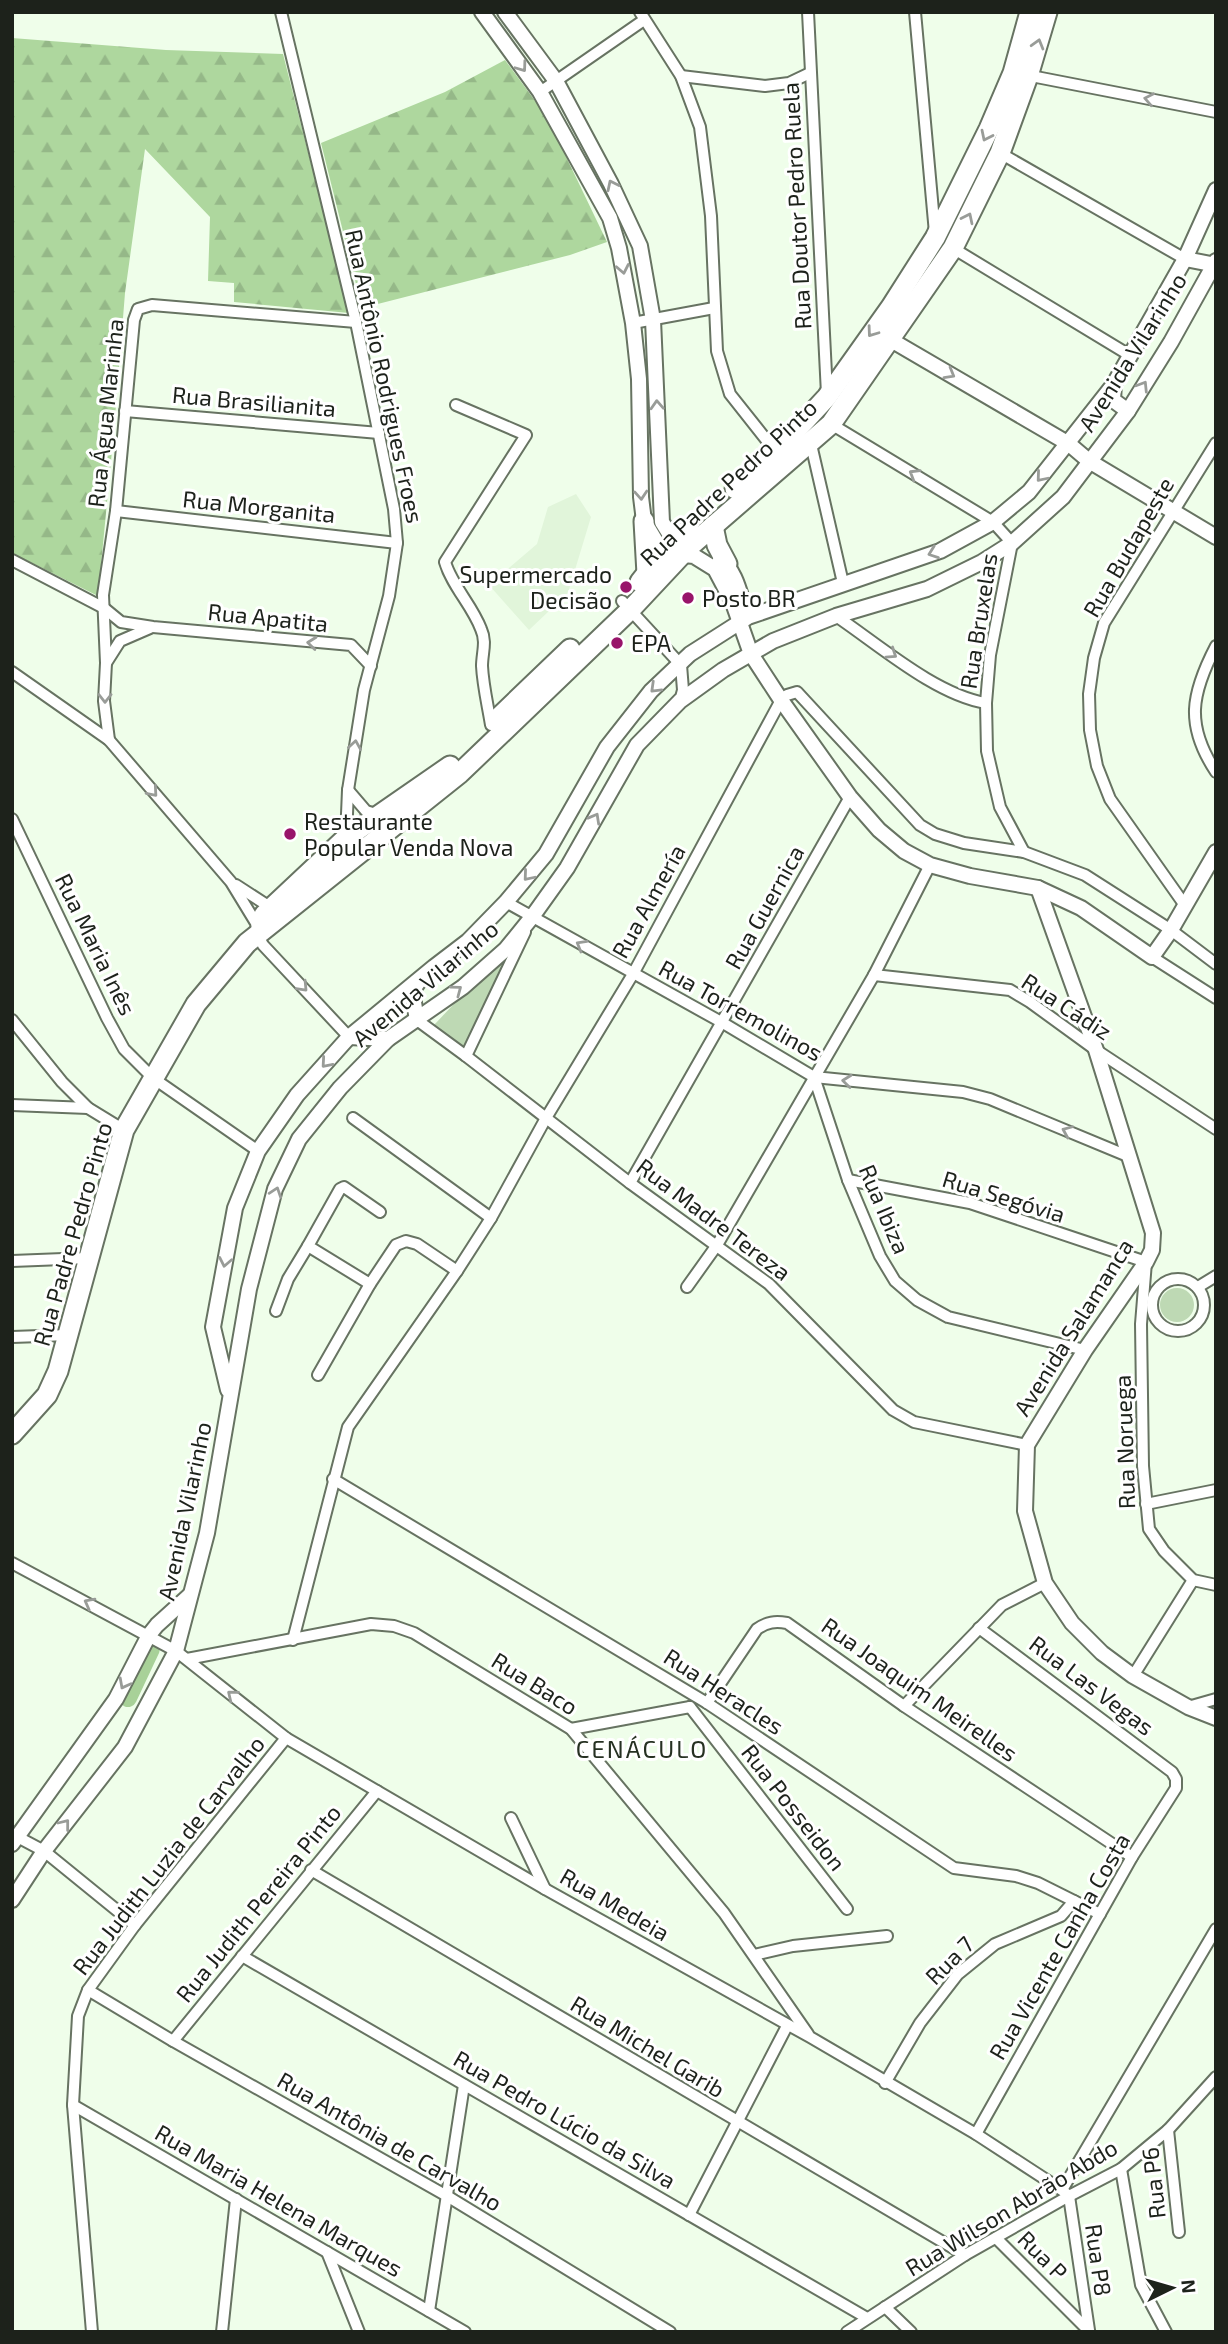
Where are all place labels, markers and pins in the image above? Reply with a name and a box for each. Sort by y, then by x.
place label: Supermercado Decisão [460,560,612,614]
marker: Supermercado Decisão [618,579,634,595]
place label: Posto BR [702,584,796,612]
marker: Posto BR [680,590,696,606]
place label: EPA [631,629,672,657]
marker: EPA [609,635,625,651]
place label: Restaurante Popular Venda Nova [304,807,513,861]
marker: Restaurante Popular Venda Nova [282,826,298,842]

